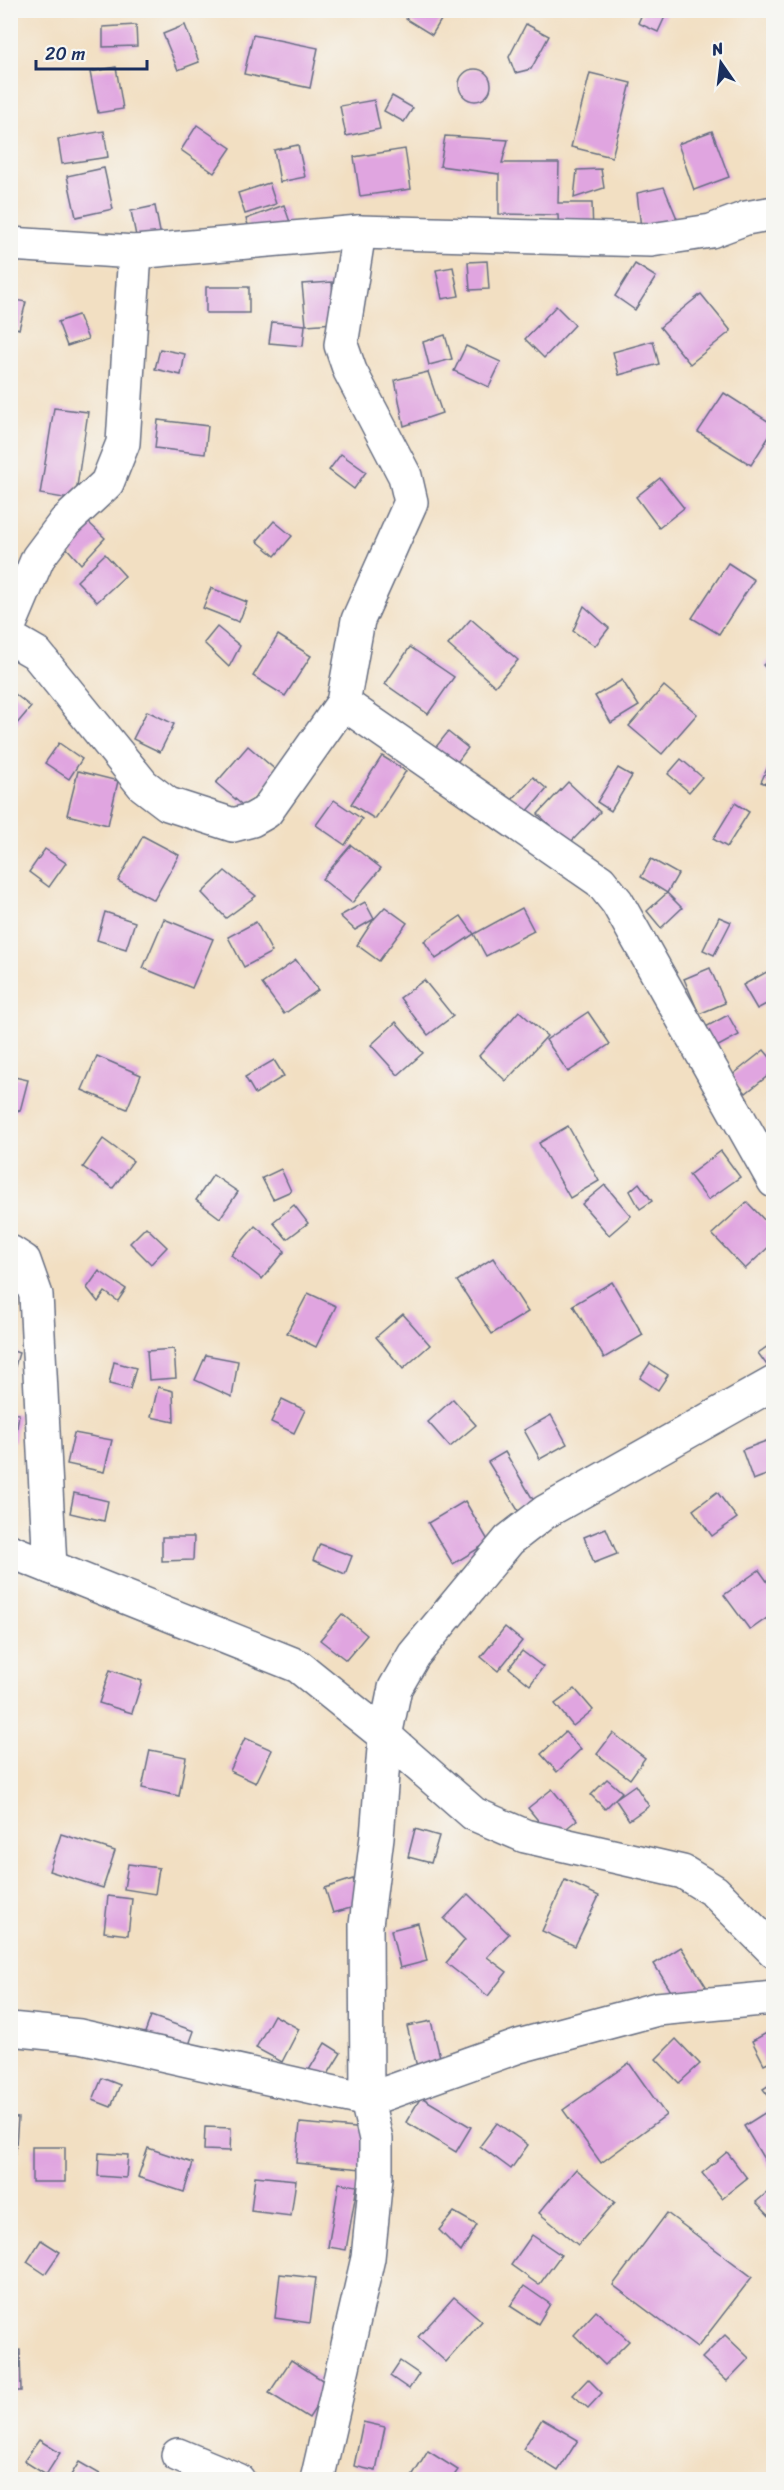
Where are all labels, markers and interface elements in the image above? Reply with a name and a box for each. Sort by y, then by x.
scale bar [36,33,147,71]
north arrow [691,33,751,93]
text: N [708,33,727,65]
text: 20 m [45,38,85,70]

